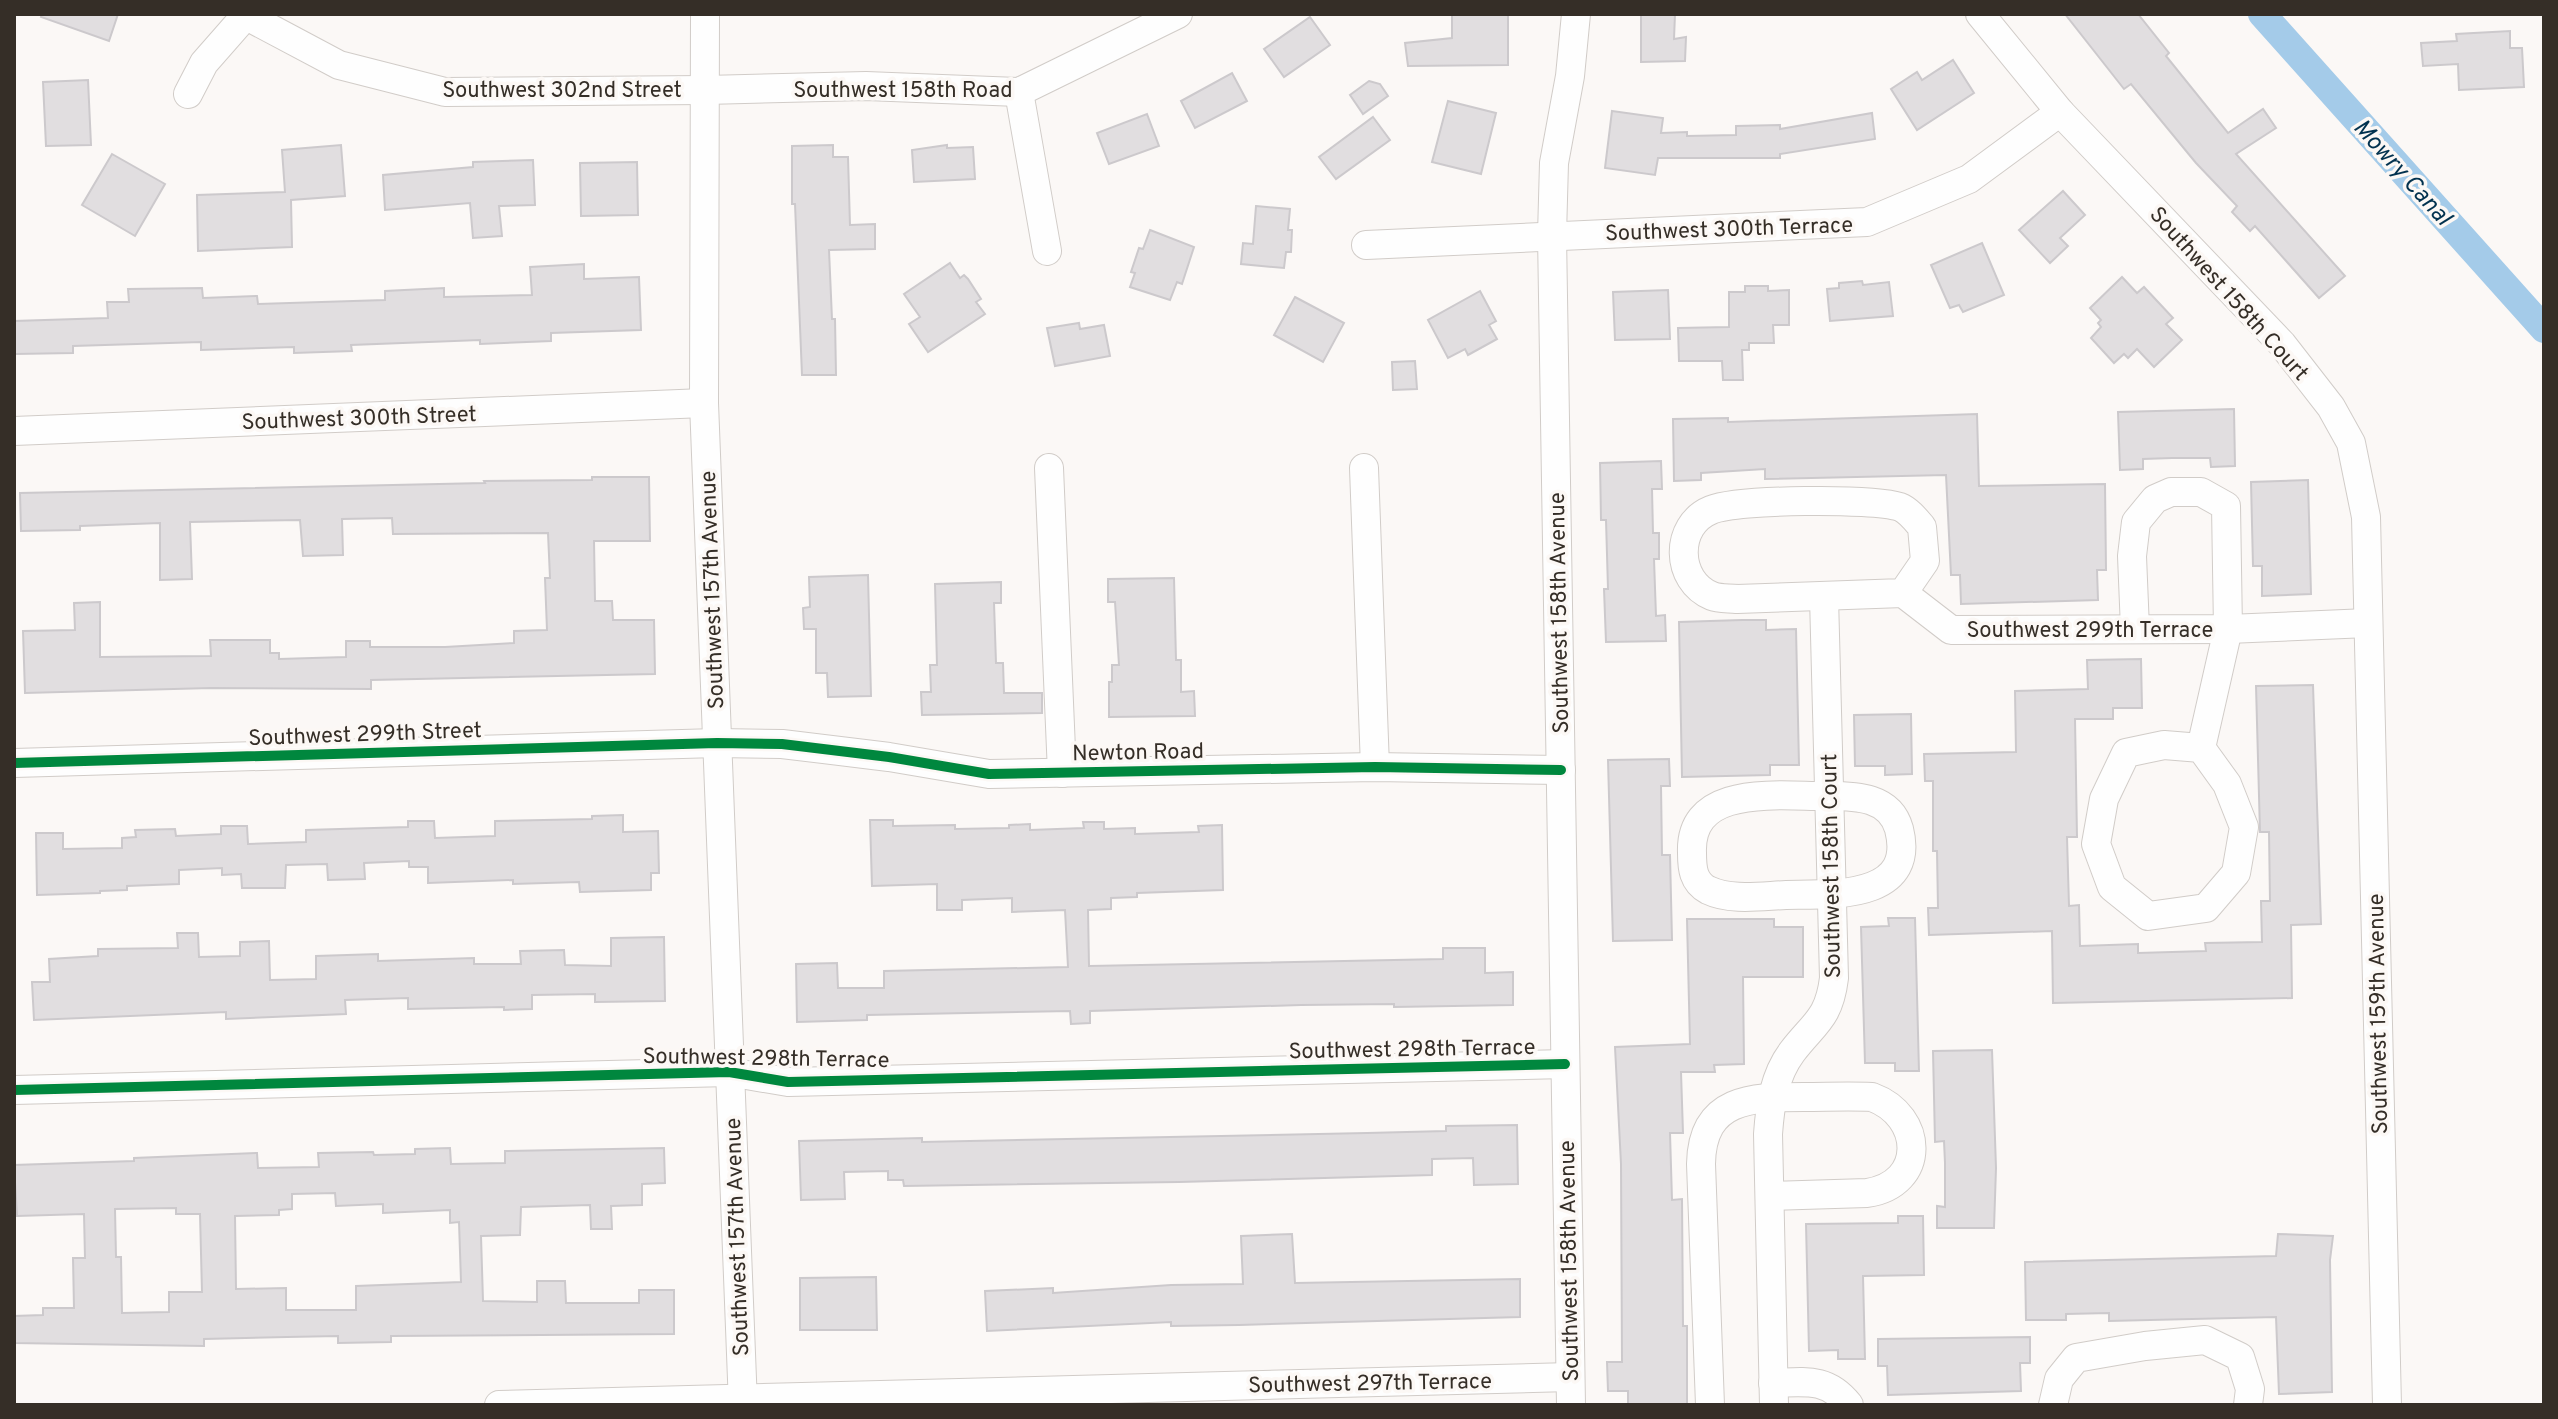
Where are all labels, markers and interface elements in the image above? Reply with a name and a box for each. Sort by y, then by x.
street label: Southwest 302nd Street [442,78,682,105]
street label: Southwest 158th Road [793,78,1013,105]
water label: Mowry Canal [2346,114,2459,234]
street label: Southwest 158th Court [2143,202,2313,387]
street label: Southwest 300th Terrace [1605,213,1854,248]
street label: Southwest 300th Street [241,402,477,437]
street label: Southwest 157th Avenue [696,470,731,710]
street label: Southwest 158th Avenue [1545,492,1576,734]
street label: Southwest 299th Terrace [1967,618,2213,645]
street label: Southwest 299th Street [248,718,482,753]
street label: Newton Road [1072,739,1204,768]
street label: Southwest 158th Court [1817,753,1848,979]
street label: Southwest 159th Avenue [2364,893,2395,1135]
street label: Southwest 298th Terrace [1288,1035,1536,1066]
street label: Southwest 298th Terrace [642,1044,890,1075]
street label: Southwest 157th Avenue [721,1117,756,1357]
street label: Southwest 158th Avenue [1555,1140,1586,1382]
street label: Southwest 297th Terrace [1248,1369,1492,1400]

